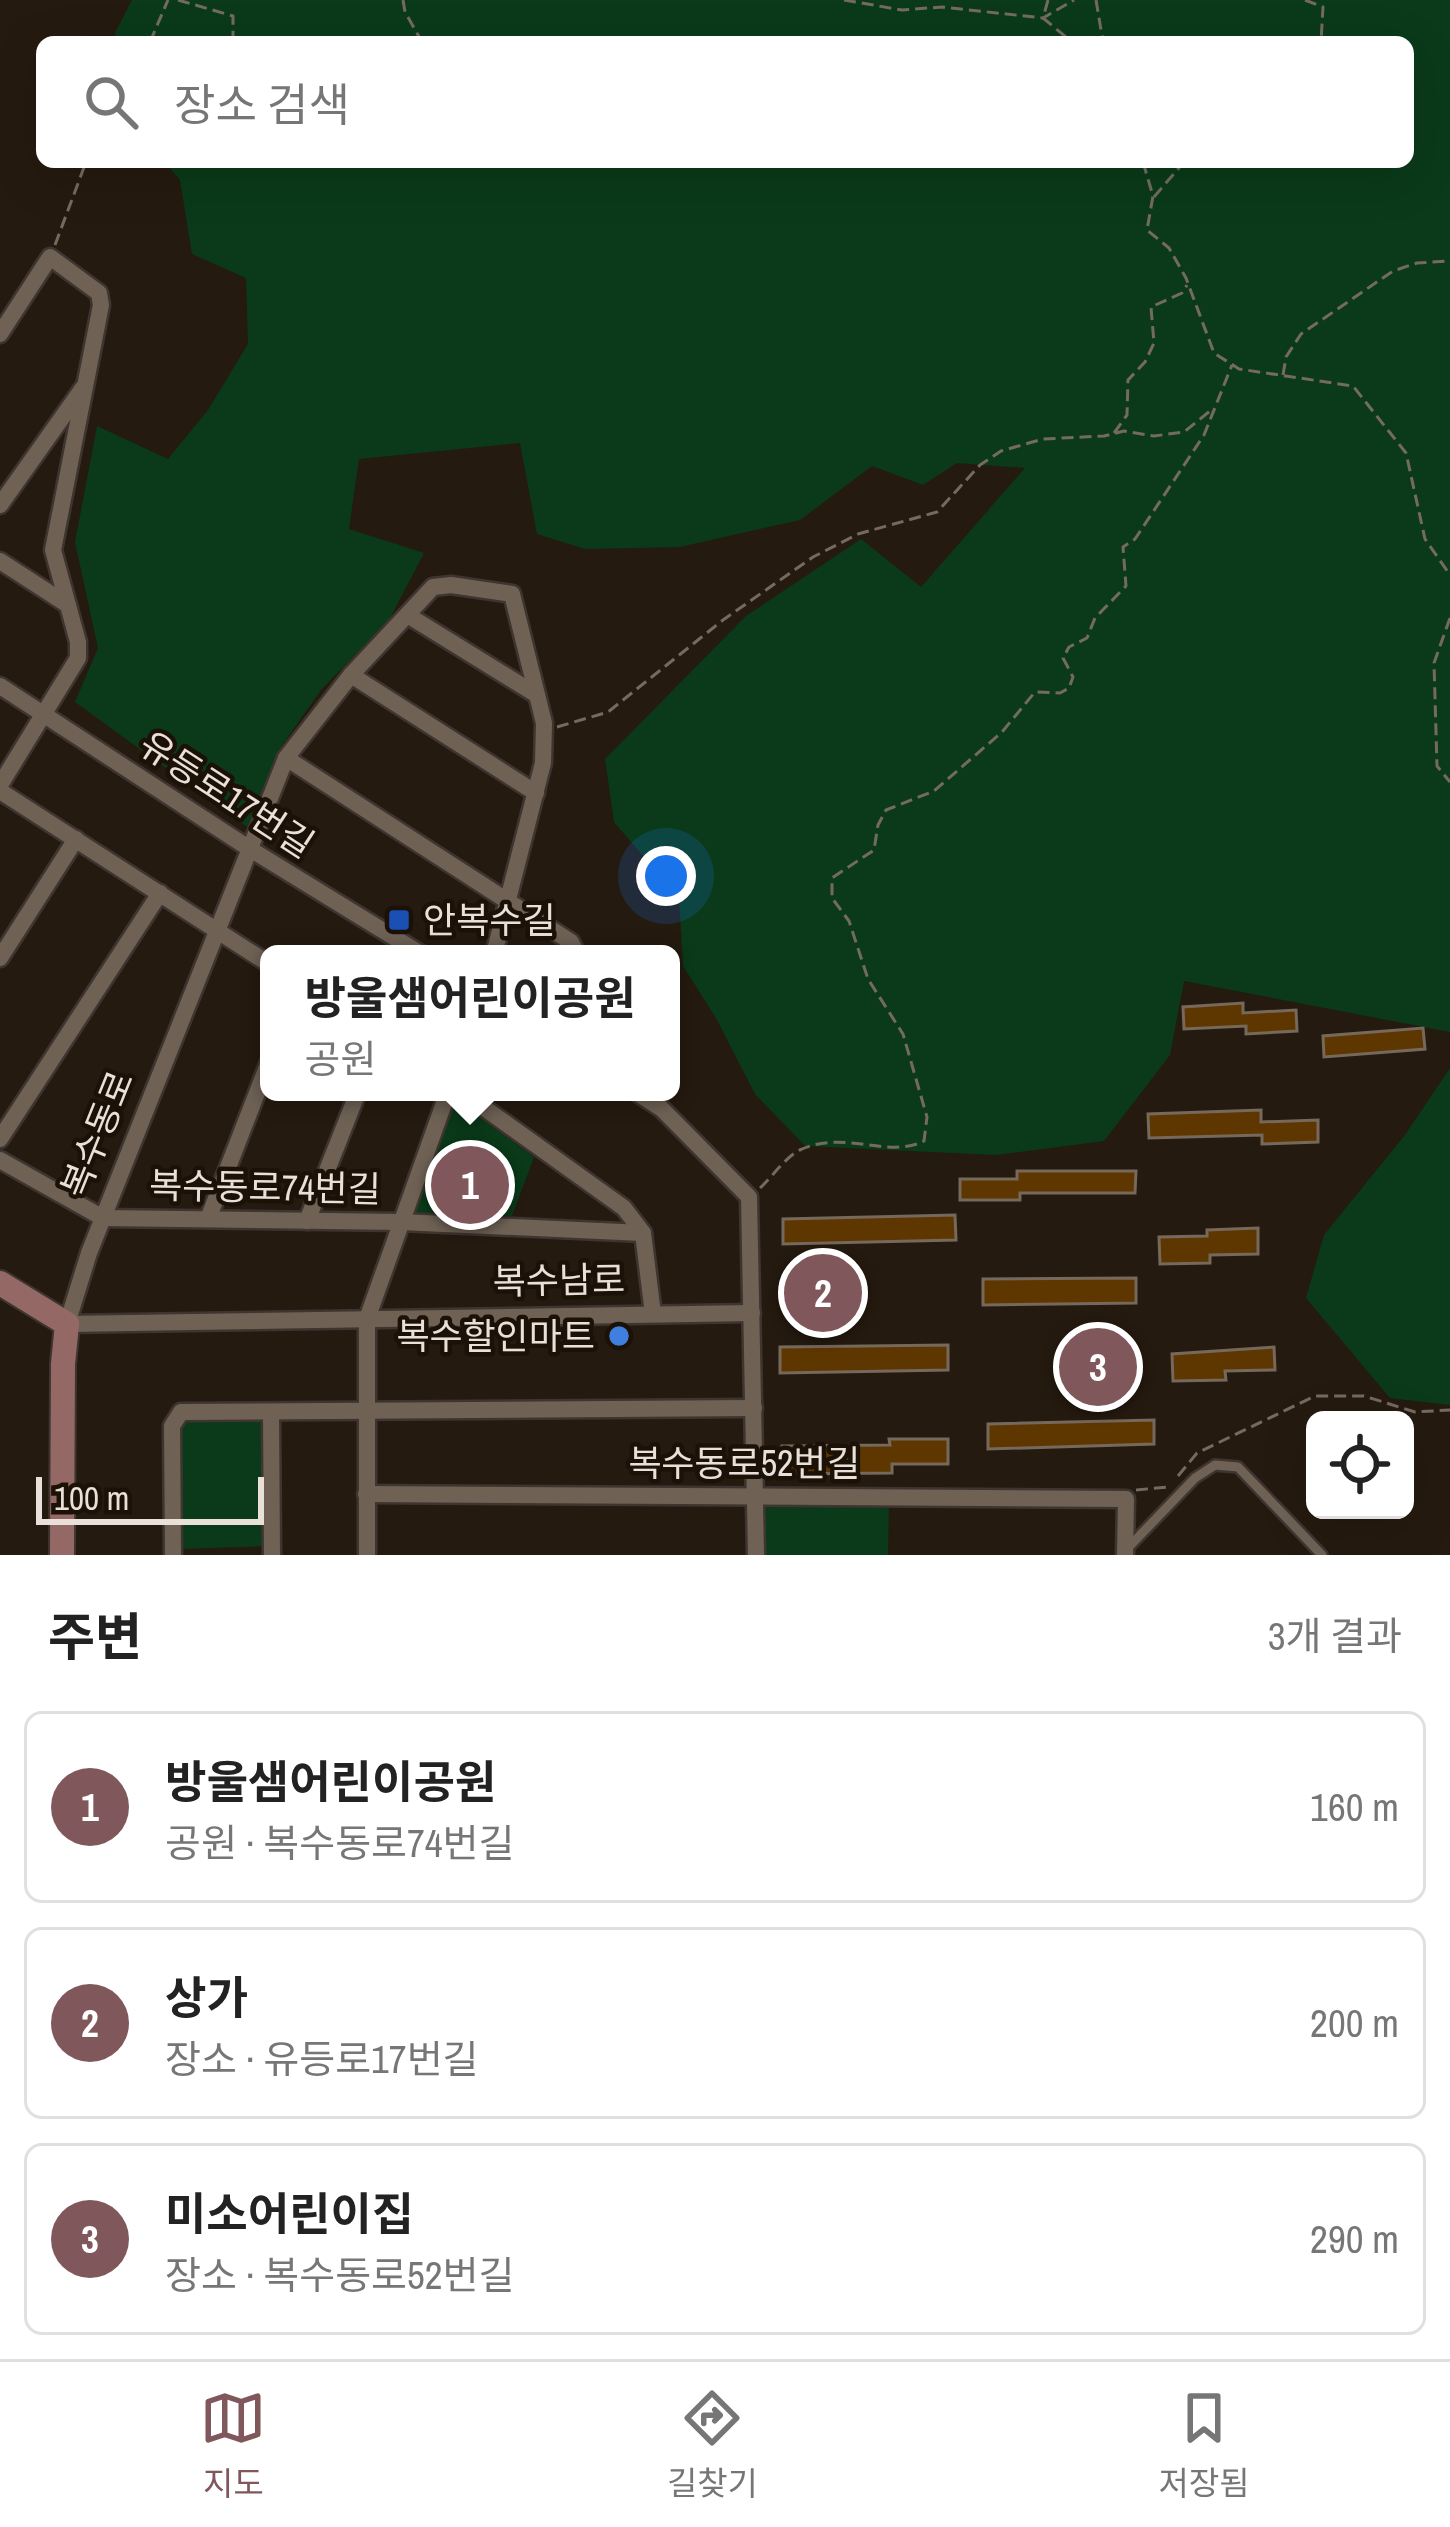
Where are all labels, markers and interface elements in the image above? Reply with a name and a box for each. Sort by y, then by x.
search box [36,36,1414,168]
icon: search [78,69,144,135]
text: 장소 검색 [174,74,350,135]
street label: 유등로17번길 [131,720,323,868]
your location [636,846,696,906]
place label: 안복수길 [423,896,555,944]
marker: 안복수길 [386,907,412,933]
popup [260,945,680,1101]
text: 방울샘어린이공원 [304,967,636,1028]
text: 공원 [304,1033,376,1085]
street label: 복수동로 [50,1064,144,1204]
pin: 1 [431,1140,509,1230]
street label: 복수동로74번길 [149,1161,381,1213]
pin: 2 [784,1248,862,1338]
street label: 복수남로 [492,1255,626,1305]
place label: 복수할인마트 [396,1312,595,1360]
pin: 3 [1059,1322,1137,1412]
marker: 복수할인마트 [606,1323,632,1349]
map controls [1306,1411,1414,1519]
button: locate [1306,1411,1414,1519]
street label: 복수동로52번길 [628,1439,860,1487]
scale bar [36,1471,264,1524]
text: 100 m [54,1476,129,1520]
text: 주변 [48,1602,142,1671]
text: 3개 결과 [1268,1610,1402,1662]
text: 방울샘어린이공원 [165,1751,496,1812]
text: 1 [81,1781,99,1833]
text: 160 m [1310,1781,1399,1833]
text: 공원 · 복수동로74번길 [165,1817,514,1869]
text: 상가 [165,1967,248,2028]
text: 2 [81,1997,99,2049]
text: 200 m [1310,1997,1399,2049]
text: 장소 · 유등로17번길 [165,2033,478,2085]
text: 미소어린이집 [165,2183,413,2244]
text: 3 [81,2213,99,2265]
text: 290 m [1310,2213,1399,2265]
text: 장소 · 복수동로52번길 [165,2249,514,2301]
tab: 지도 [200,2385,266,2505]
tab: 길찾기 [667,2385,758,2505]
tab: 저장됨 [1159,2385,1250,2505]

